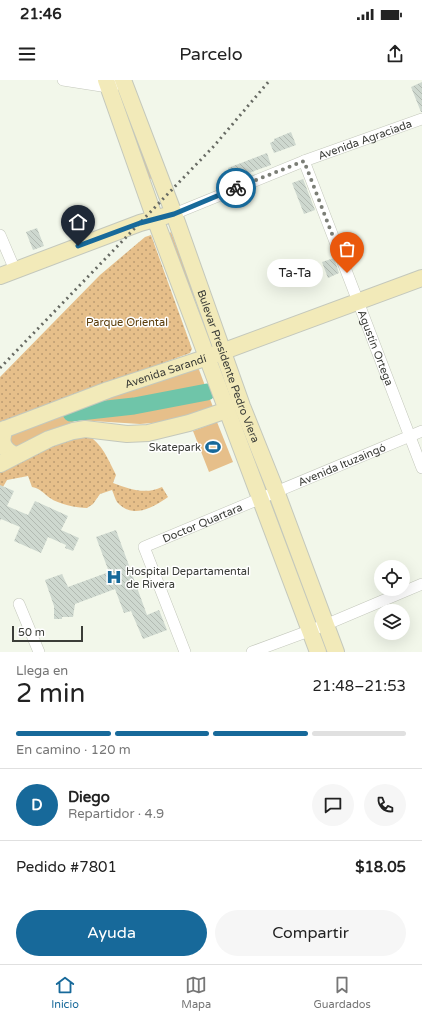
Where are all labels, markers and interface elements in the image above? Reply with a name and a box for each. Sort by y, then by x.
text: 21:46 [20,5,62,23]
icon: menu [16,43,38,65]
text: Parcelo [179,43,243,65]
icon: share [384,43,406,65]
street label: Avenida Agraciada [316,117,414,162]
courier [216,168,256,208]
icon: bike [225,177,247,199]
pin [61,205,95,246]
icon: home [67,211,89,233]
pin [330,232,364,273]
icon: bag [336,238,358,260]
callout: Ta-Ta [267,259,323,287]
text: Ta-Ta [279,265,311,281]
street label: Bulevar Presidente Pedro Viera [195,288,262,445]
street label: Agustín Ortega [355,308,396,387]
park label: Parque Oriental [86,316,168,329]
street label: Avenida Sarandí [123,351,208,391]
sports icon: Skatepark [204,438,222,456]
street label: Avenida Ituzaingó [296,440,388,489]
place label: Skatepark [149,441,201,454]
street label: Doctor Quartara [161,500,244,545]
map controls [374,560,410,640]
button: locate [374,560,410,596]
place label: Hospital Departamental de Rivera [126,565,250,591]
hospital icon: Hospital Departamental de Rivera [105,568,123,586]
button: layers [374,604,410,640]
scale bar [12,624,83,643]
text: 50 m [18,626,45,639]
text: Llega en [16,663,68,679]
text: 21:48–21:53 [313,677,406,695]
text: 2 min [16,678,85,709]
text: En camino · 120 m [16,742,131,758]
button: chat [312,784,354,826]
button: phone [364,784,406,826]
text: Diego [68,788,110,806]
text: D [31,796,43,814]
text: Repartidor · 4.9 [68,806,164,822]
text: Pedido #7801 [16,858,117,876]
text: $18.05 [355,858,406,876]
button: Ayuda [16,910,207,956]
button: Compartir [215,910,406,956]
tab: Inicio [51,974,79,1011]
tab: Mapa [181,974,211,1011]
tab: Guardados [314,974,371,1011]

